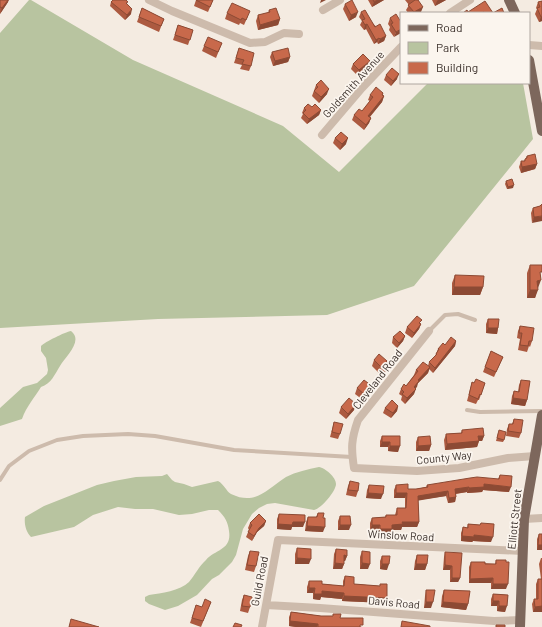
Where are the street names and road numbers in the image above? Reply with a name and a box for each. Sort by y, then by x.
street label: Goldsmith Avenue [320,48,387,120]
street label: Cleveland Road [350,346,404,412]
street label: County Way [416,448,472,466]
street label: Elliott Street [504,488,524,550]
street label: Winslow Road [367,527,435,543]
street label: Guild Road [248,555,270,607]
street label: Davis Road [367,593,421,611]

